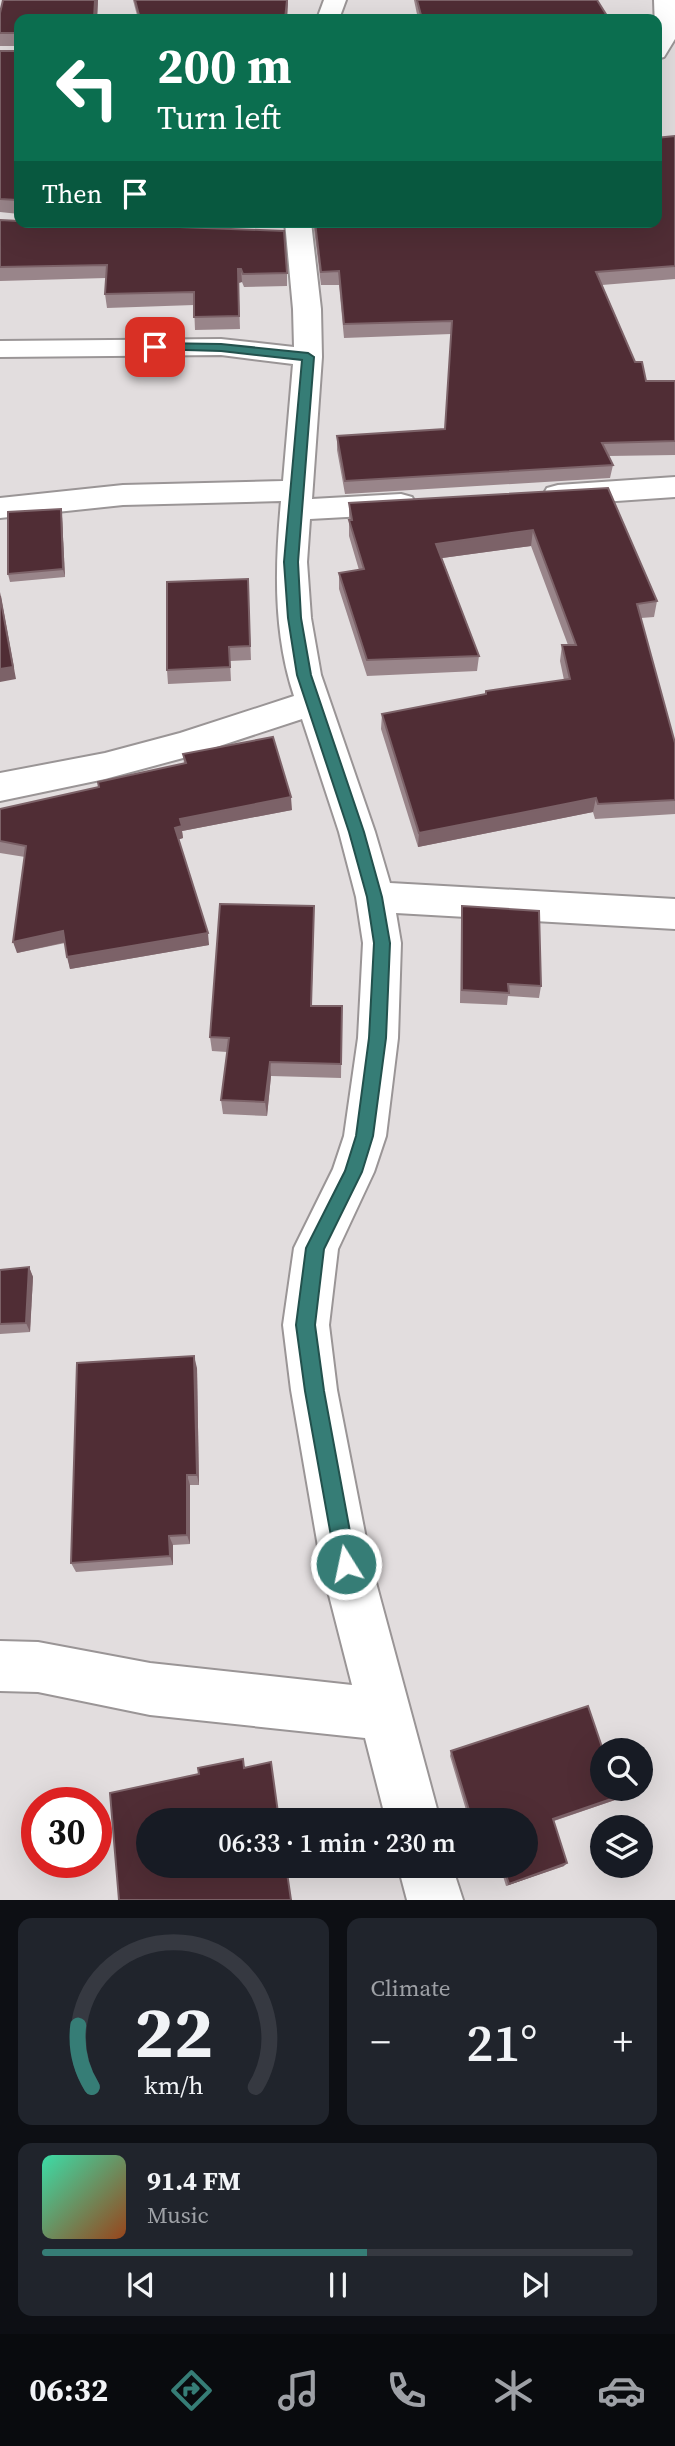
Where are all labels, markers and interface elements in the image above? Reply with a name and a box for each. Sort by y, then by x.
text: 200 m [157,32,292,99]
icon: left [42,42,133,133]
text: Turn left [157,96,281,140]
icon: arrive [116,175,154,213]
text: Then [42,176,102,212]
pin [125,317,185,377]
icon: arrive [136,328,174,366]
position arrow [309,1527,383,1601]
map controls [590,1738,653,1878]
button: search [590,1738,653,1801]
speed limit sign: 30 [21,1787,112,1878]
button: layers [590,1815,653,1878]
text: 06:33 · 1 min · 230 m [218,1825,456,1861]
text: Climate [371,1972,450,2004]
text: 22 [134,1983,213,2082]
text: 21° [466,2007,537,2078]
text: − [371,2016,391,2068]
text: + [613,2016,633,2068]
text: km/h [143,2068,203,2102]
text: 91.4 FM [147,2163,241,2199]
text: Music [147,2199,209,2231]
icon: previous [122,2266,160,2304]
icon: pause [319,2266,357,2304]
icon: next [516,2266,554,2304]
icon: directions [167,2366,216,2415]
icon: music [274,2366,323,2415]
icon: phone [382,2366,431,2415]
icon: climate [489,2366,538,2415]
icon: car [597,2366,646,2415]
text: 06:32 [29,2368,108,2412]

